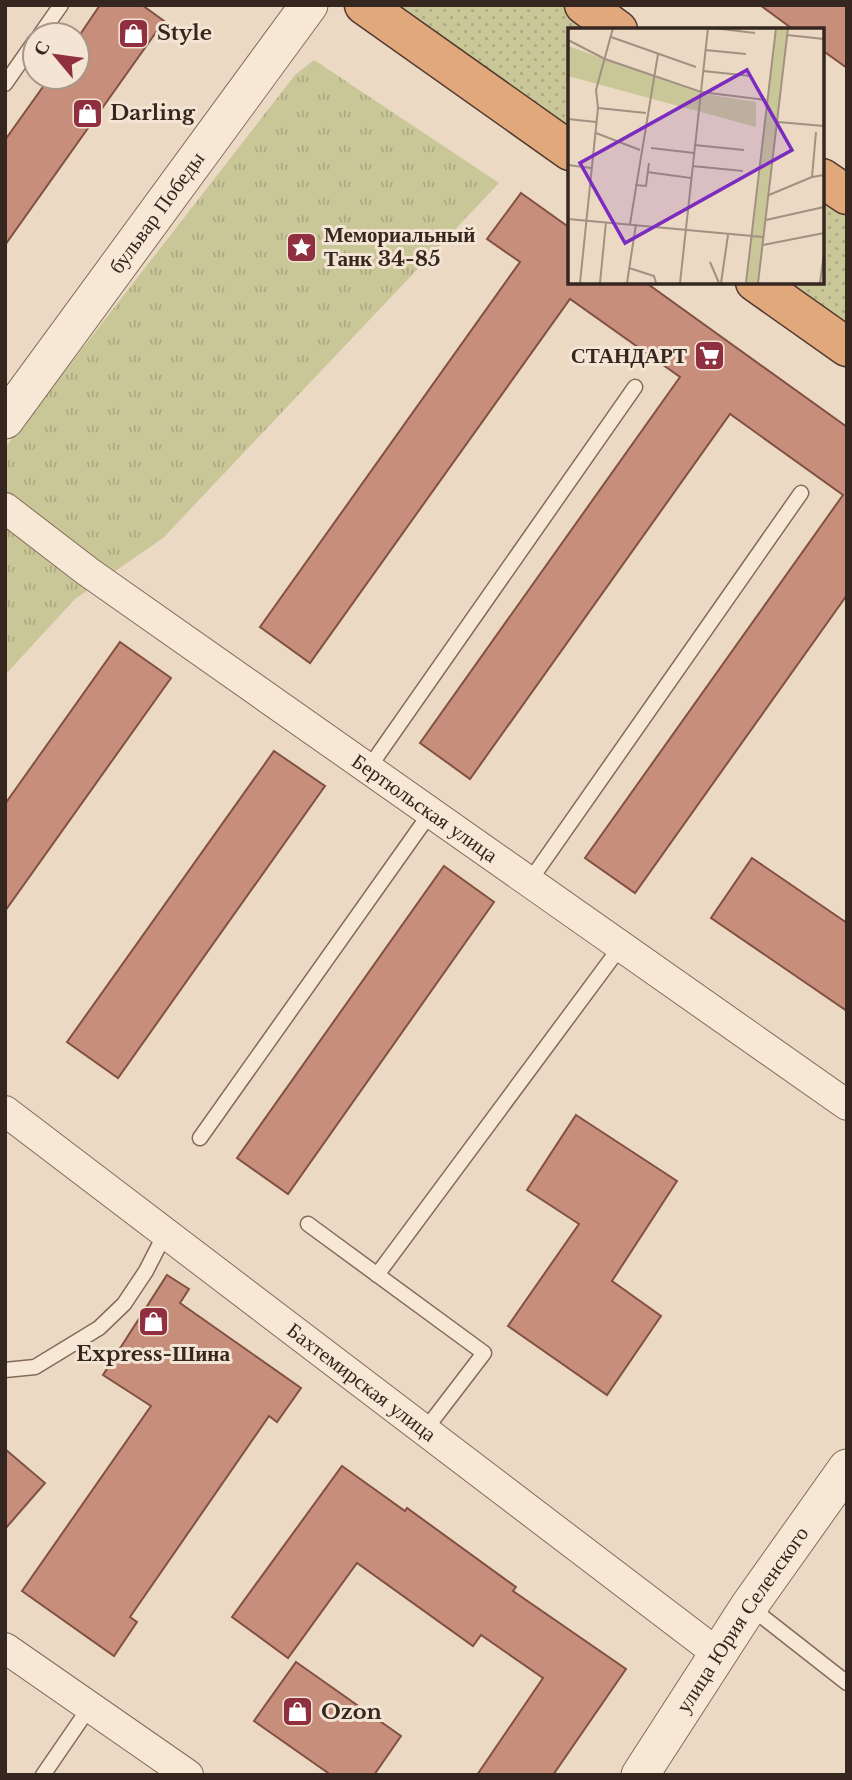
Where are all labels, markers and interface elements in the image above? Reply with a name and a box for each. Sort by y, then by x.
shop icon: Style [117,16,151,50]
place label: Style [157,20,212,46]
north arrow [21,21,91,91]
inset map [568,28,824,284]
text: С [28,36,55,60]
shop icon: Darling [70,96,104,130]
place label: Darling [110,100,196,126]
street label: бульвар Победы [104,147,210,279]
place label: Мемориальный Танк 34-85 [324,222,475,272]
place icon: Мемориальный Танк 34-85 [284,230,318,264]
supermarket icon: СТАНДАРТ [693,339,727,373]
place label: СТАНДАРТ [571,343,687,369]
street label: Бертюльская улица [347,748,503,869]
shop icon: Express-Шина [136,1305,170,1339]
street label: Бахтемирская улица [282,1317,442,1448]
place label: Express-Шина [76,1341,230,1367]
street label: улица Юрия Селенского [670,1521,814,1718]
shop icon: Ozon [281,1695,315,1729]
place label: Ozon [321,1699,382,1725]

